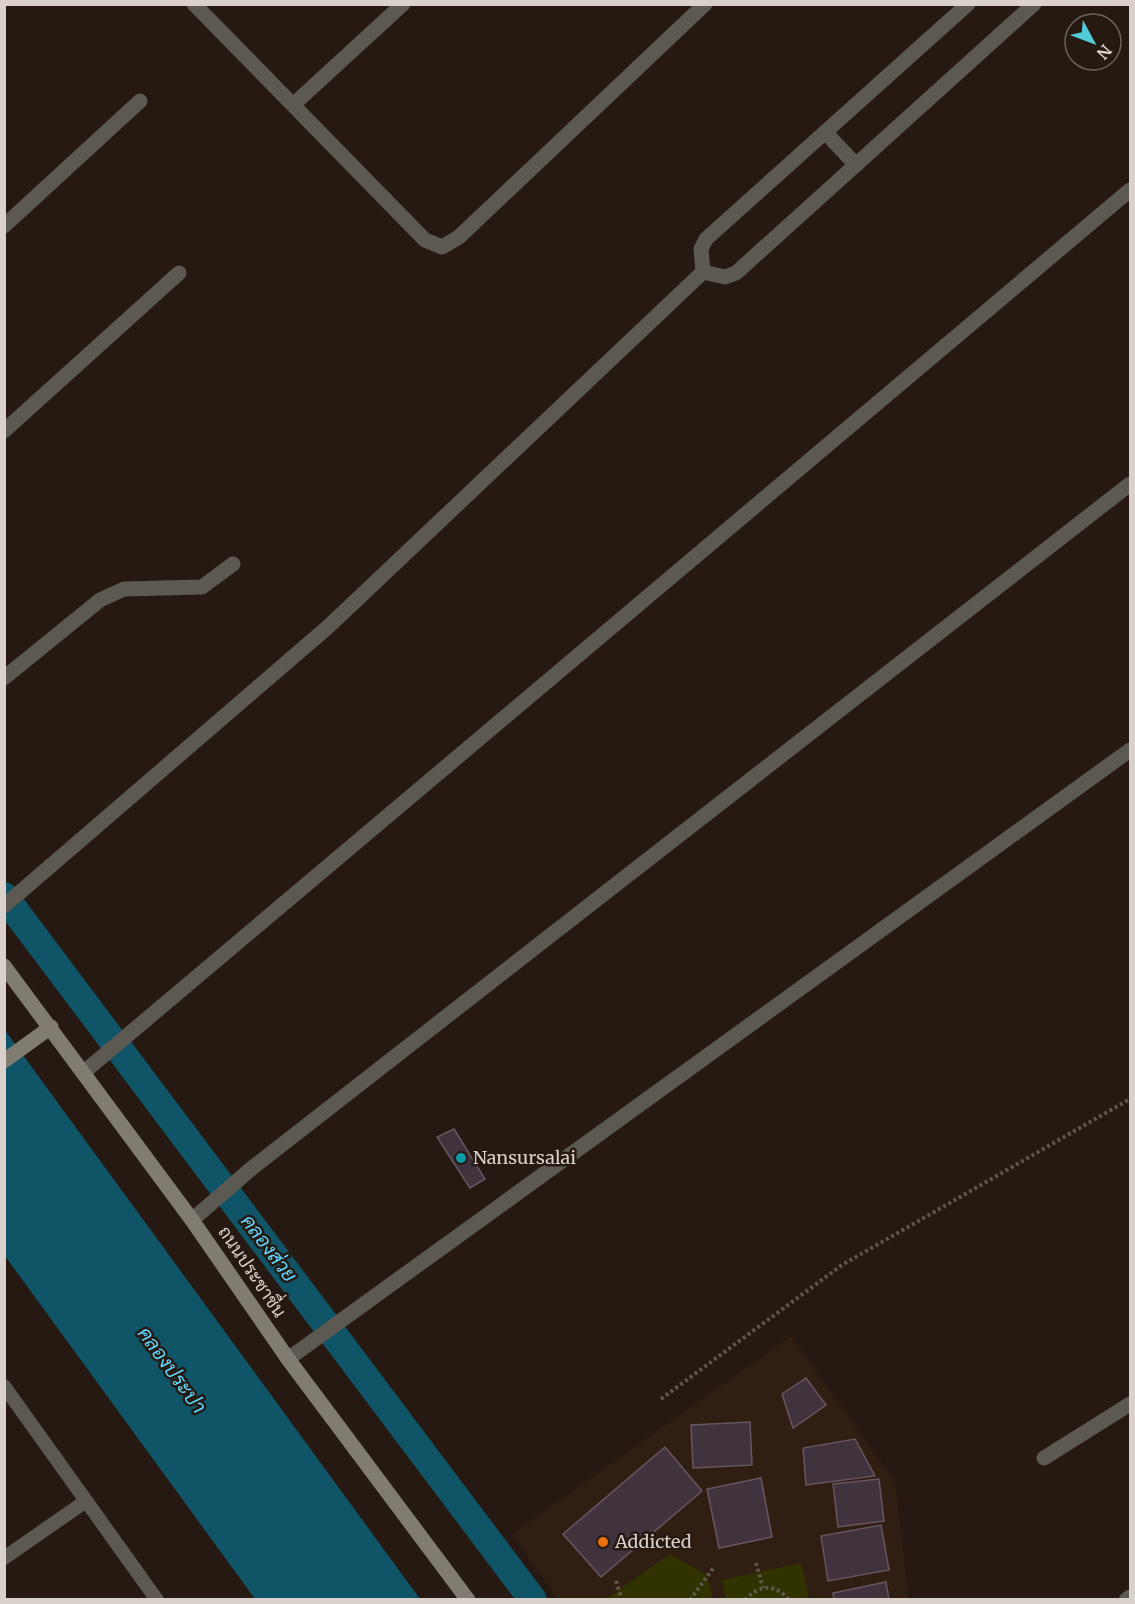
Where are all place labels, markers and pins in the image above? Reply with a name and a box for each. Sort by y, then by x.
place label: Nansursalai [473,1146,576,1169]
marker: Nansursalai [454,1151,468,1165]
place label: Addicted [614,1530,692,1553]
marker: Addicted [596,1535,610,1549]

